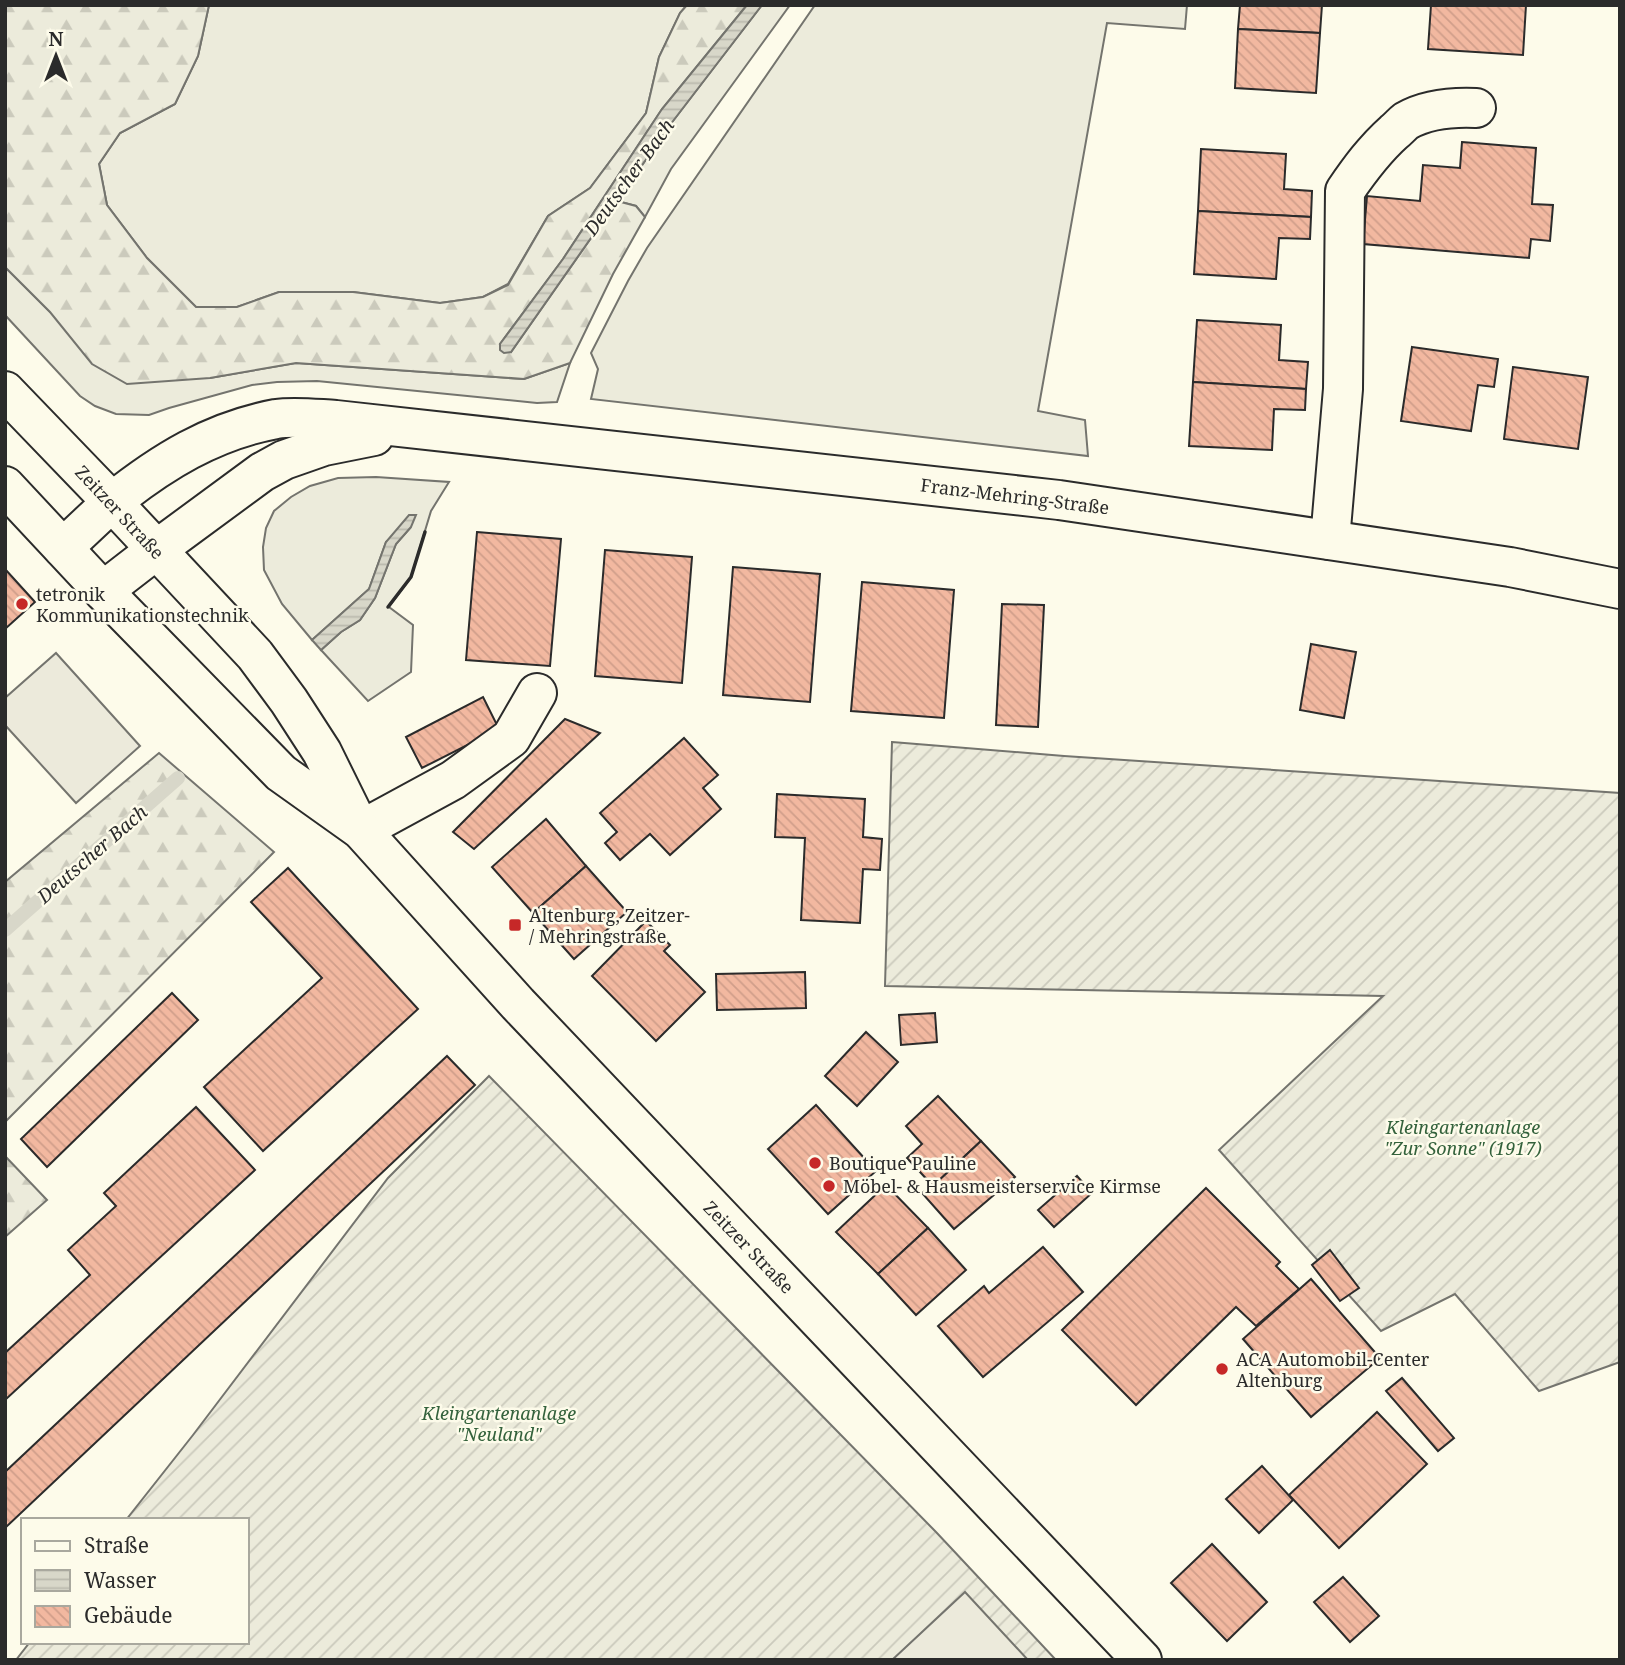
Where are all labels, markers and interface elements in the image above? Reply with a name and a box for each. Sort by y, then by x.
north arrow [21,21,91,91]
text: N [49,26,64,52]
water label: Deutscher Bach [577,113,681,241]
street label: Zeitzer Straße [70,460,170,564]
street label: Franz-Mehring-Straße [919,473,1111,519]
place label: tetronik Kommunikationstechnik [36,582,249,627]
marker: tetronik Kommunikationstechnik [14,596,30,612]
water label: Deutscher Bach [31,798,153,910]
place label: Altenburg, Zeitzer- / Mehringstraße [529,903,690,948]
marker: Altenburg, Zeitzer- / Mehringstraße [507,917,523,933]
park label: Kleingartenanlage "Zur Sonne" (1917) [1384,1115,1542,1160]
place label: Boutique Pauline [829,1151,977,1175]
marker: Boutique Pauline [807,1155,823,1171]
place label: Möbel- & Hausmeisterservice Kirmse [843,1174,1161,1198]
marker: Möbel- & Hausmeisterservice Kirmse [821,1178,837,1194]
street label: Zeitzer Straße [699,1195,799,1299]
place label: ACA Automobil-Center Altenburg [1236,1347,1430,1392]
marker: ACA Automobil-Center Altenburg [1214,1361,1230,1377]
park label: Kleingartenanlage "Neuland" [421,1401,576,1446]
legend [21,1518,248,1644]
text: Straße [84,1531,149,1559]
text: Wasser [84,1566,157,1594]
text: Gebäude [84,1601,172,1629]

